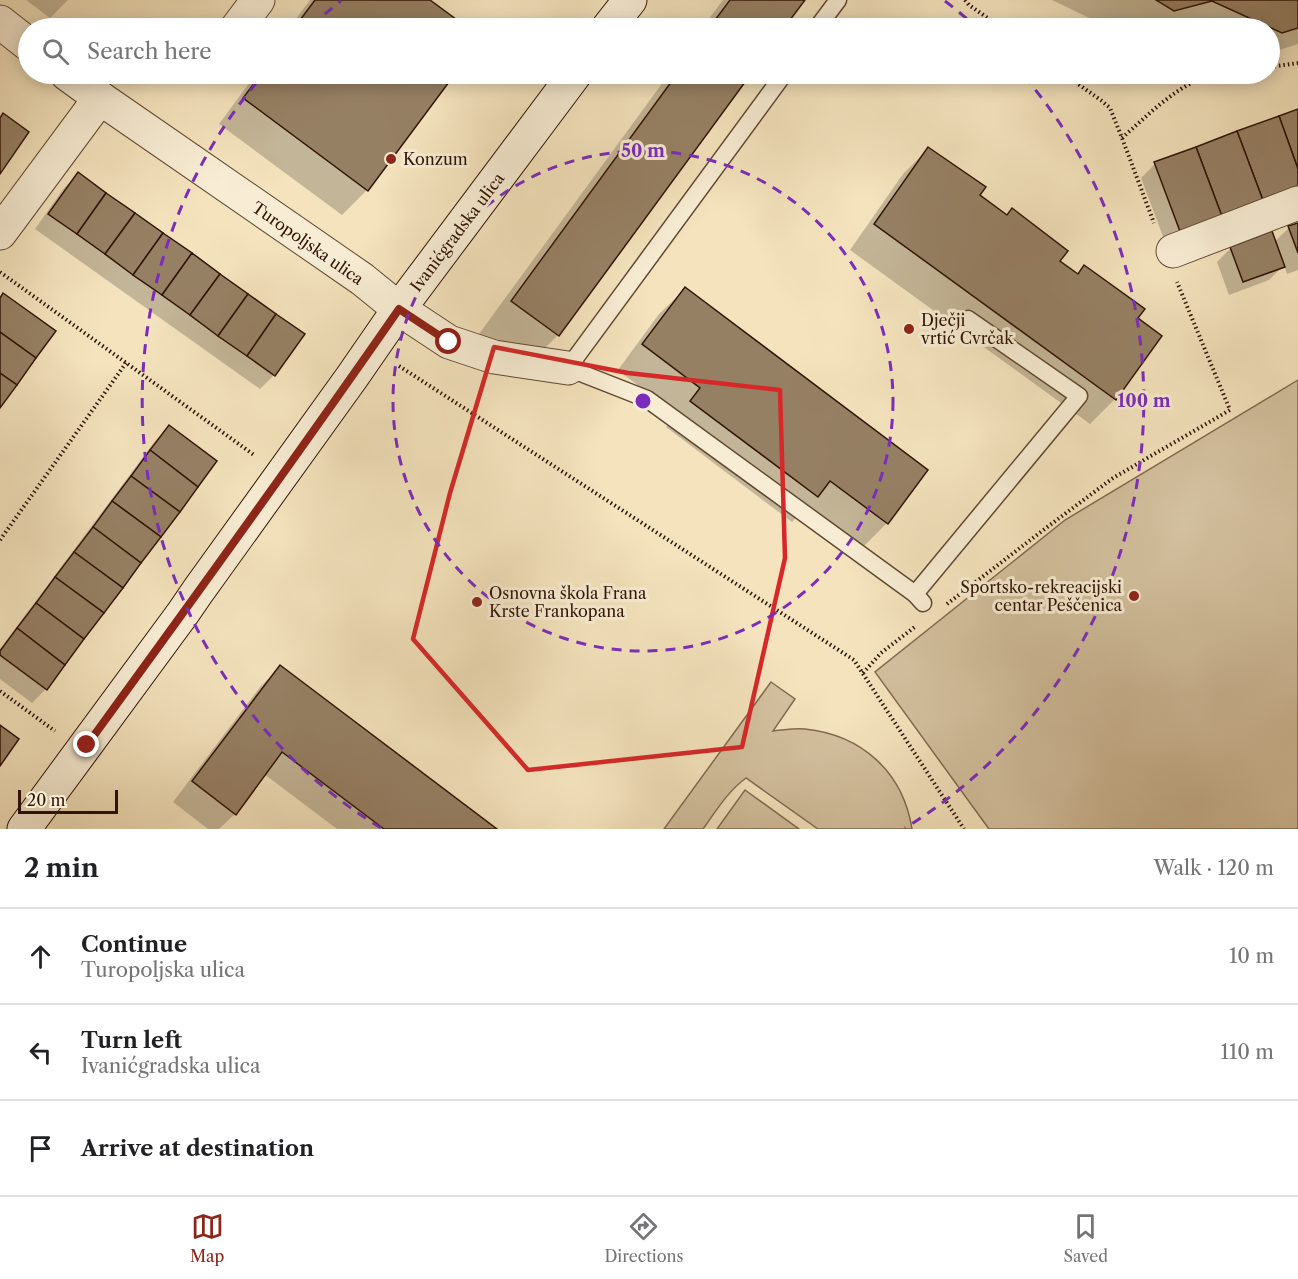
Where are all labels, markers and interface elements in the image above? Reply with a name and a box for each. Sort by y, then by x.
search box [18,18,1280,84]
icon: search [39,35,72,68]
text: Search here [87,38,212,65]
text: 50 m [621,140,665,162]
place label: Konzum [403,149,468,169]
marker: Konzum [384,152,398,166]
street label: Ivanićgradska ulica [406,168,509,295]
street label: Turopoljska ulica [248,197,368,289]
place label: Dječji vrtić Cvrčak [920,310,1014,348]
marker: Dječji vrtić Cvrčak [902,322,916,336]
route start [435,328,461,354]
text: 100 m [1117,390,1171,412]
centre of rings [633,391,653,411]
place label: Sportsko-rekreacijski centar Peščenica [960,577,1123,615]
place label: Osnovna škola Frana Krste Frankopana [489,583,647,621]
marker: Sportsko-rekreacijski centar Peščenica [1127,589,1141,603]
marker: Osnovna škola Frana Krste Frankopana [470,595,484,609]
route end [73,731,99,757]
scale bar [18,787,118,814]
text: 20 m [27,790,66,810]
text: 2 min [24,852,99,884]
text: Walk · 120 m [1153,856,1274,880]
text: Continue [81,931,187,958]
icon: ahead [24,940,57,973]
text: 10 m [1229,944,1274,968]
text: Turopoljska ulica [81,958,245,982]
text: Turn left [81,1027,182,1054]
icon: left [24,1036,57,1069]
text: 110 m [1221,1040,1274,1064]
text: Ivanićgradska ulica [81,1054,261,1078]
icon: arrive [24,1132,57,1165]
text: Arrive at destination [81,1135,314,1162]
tab: Map [190,1210,224,1266]
tab: Directions [604,1210,683,1266]
tab: Saved [1064,1210,1108,1266]

